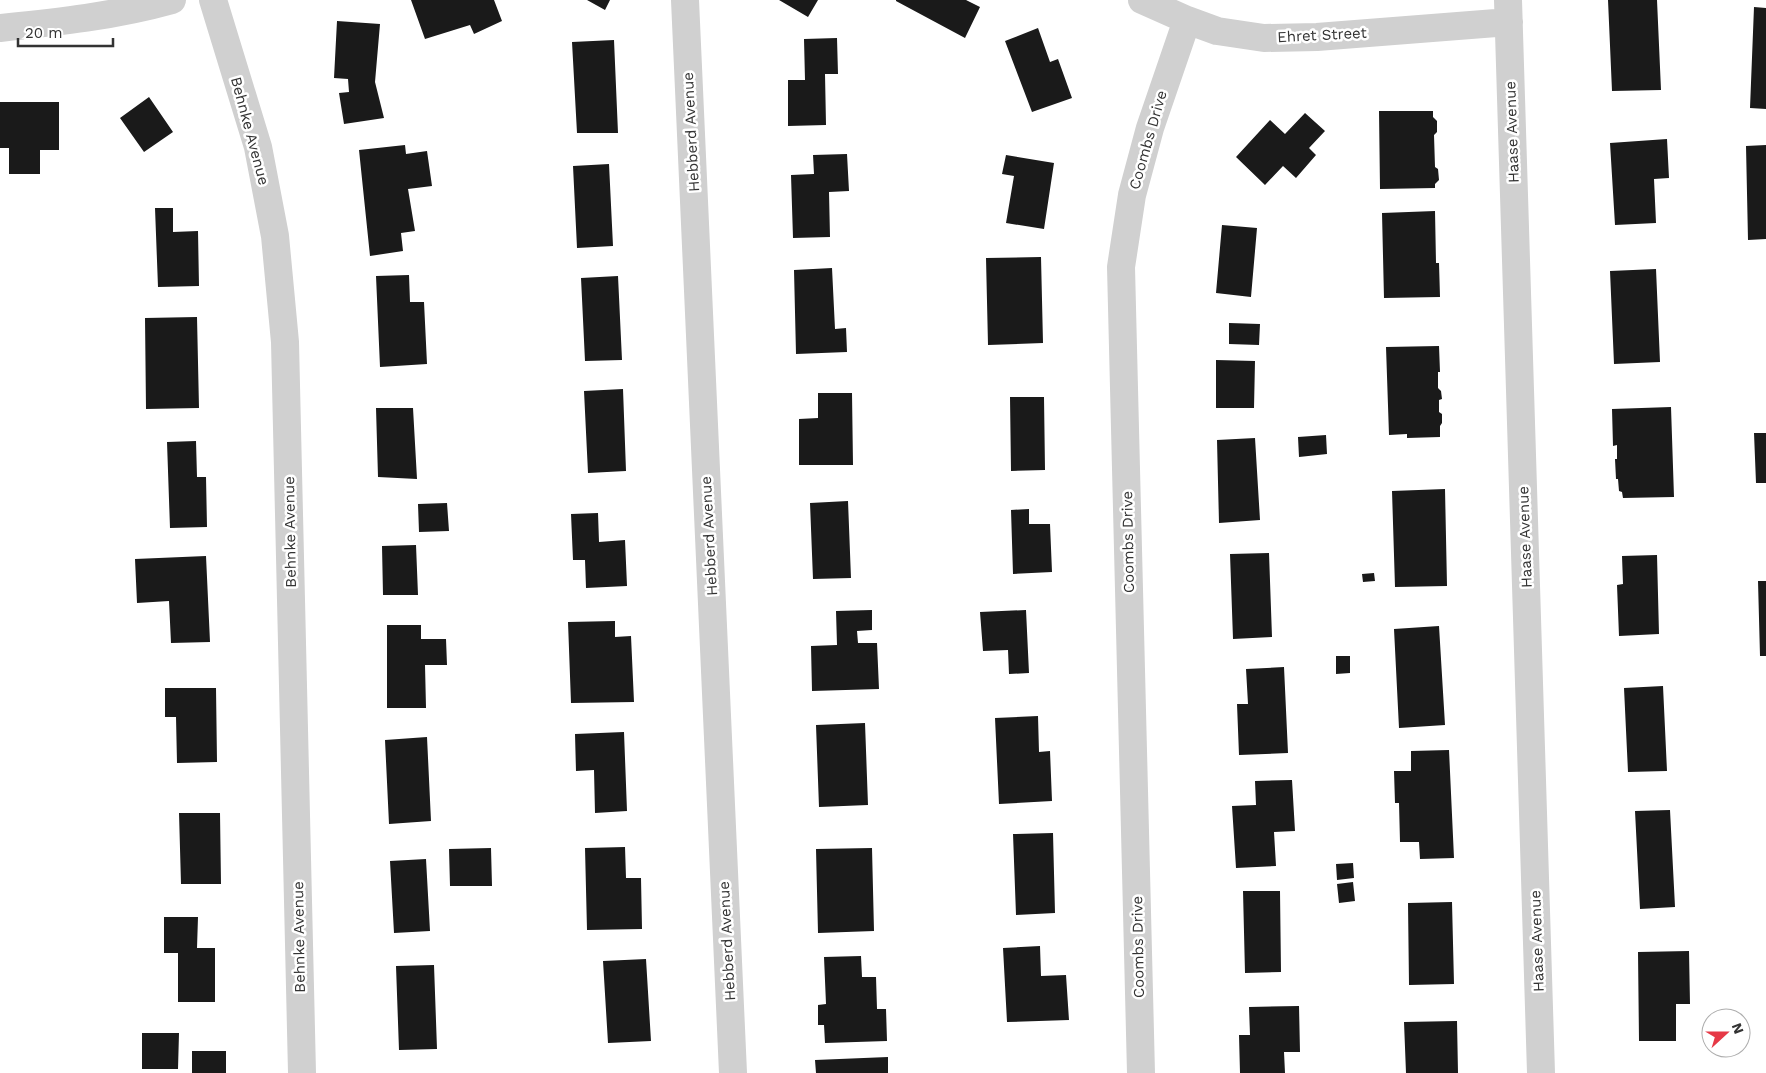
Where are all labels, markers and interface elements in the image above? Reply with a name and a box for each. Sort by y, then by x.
scale bar [18,15,112,47]
text: 20 m [25,24,63,42]
street label: Ehret Street [1277,24,1368,46]
street label: Hebberd Avenue [679,72,703,192]
street label: Behnke Avenue [227,75,273,187]
street label: Haase Avenue [1501,81,1523,183]
street label: Coombs Drive [1125,88,1171,192]
street label: Behnke Avenue [280,476,300,588]
street label: Hebberd Avenue [697,476,721,596]
street label: Haase Avenue [1514,486,1536,588]
street label: Coombs Drive [1118,491,1138,593]
street label: Behnke Avenue [289,881,309,993]
street label: Hebberd Avenue [715,881,739,1001]
street label: Haase Avenue [1526,890,1548,992]
street label: Coombs Drive [1128,896,1148,998]
north arrow [1701,1008,1751,1058]
text: N [1729,1021,1747,1036]

